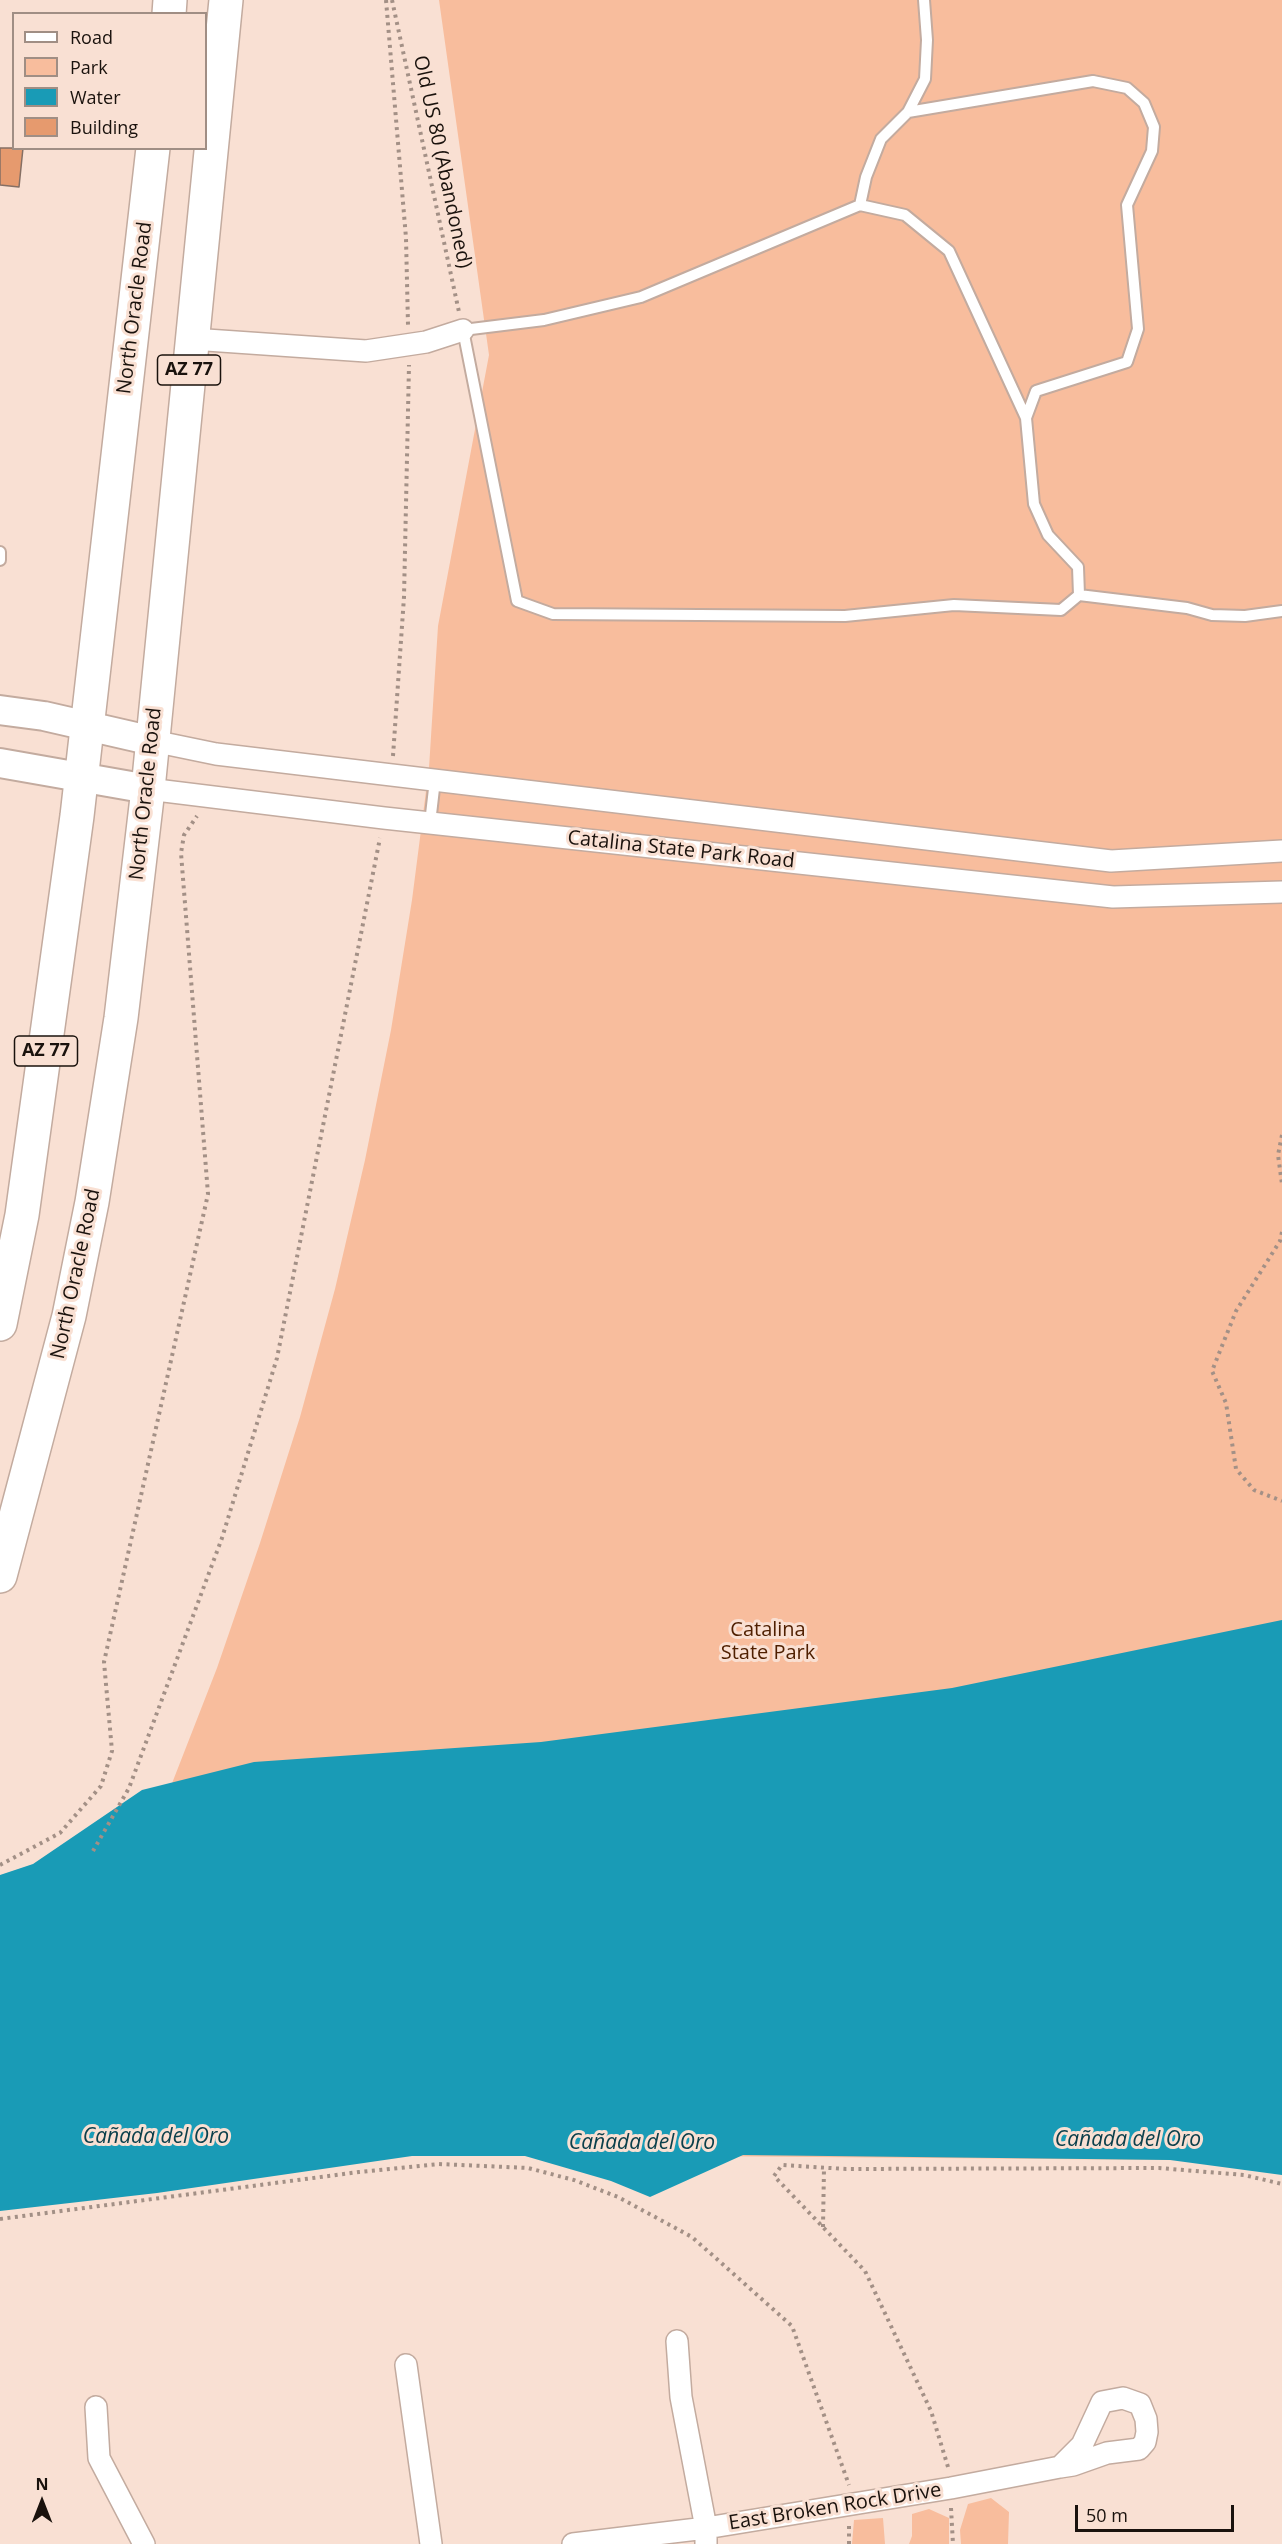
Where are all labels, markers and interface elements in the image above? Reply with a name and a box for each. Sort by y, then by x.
legend [12,12,207,150]
text: Road [70,25,113,49]
street label: Old US 80 (Abandoned) [408,53,476,271]
text: Park [70,55,108,79]
text: Water [70,85,121,109]
text: Building [70,115,138,139]
street label: North Oracle Road [113,220,157,396]
road number: AZ 77 [158,355,220,385]
street label: North Oracle Road [125,706,167,882]
street label: Catalina State Park Road [566,826,796,874]
road number: AZ 77 [15,1036,78,1066]
street label: North Oracle Road [46,1187,106,1361]
park label: Catalina State Park [721,1618,815,1665]
water label: Cañada del Oro [83,2124,229,2150]
water label: Cañada del Oro [1055,2127,1201,2153]
water label: Cañada del Oro [569,2130,715,2156]
north arrow [12,2472,72,2532]
text: N [35,2473,49,2495]
street label: East Broken Rock Drive [727,2478,943,2536]
scale bar [1078,2493,1237,2531]
text: 50 m [1086,2503,1128,2527]

